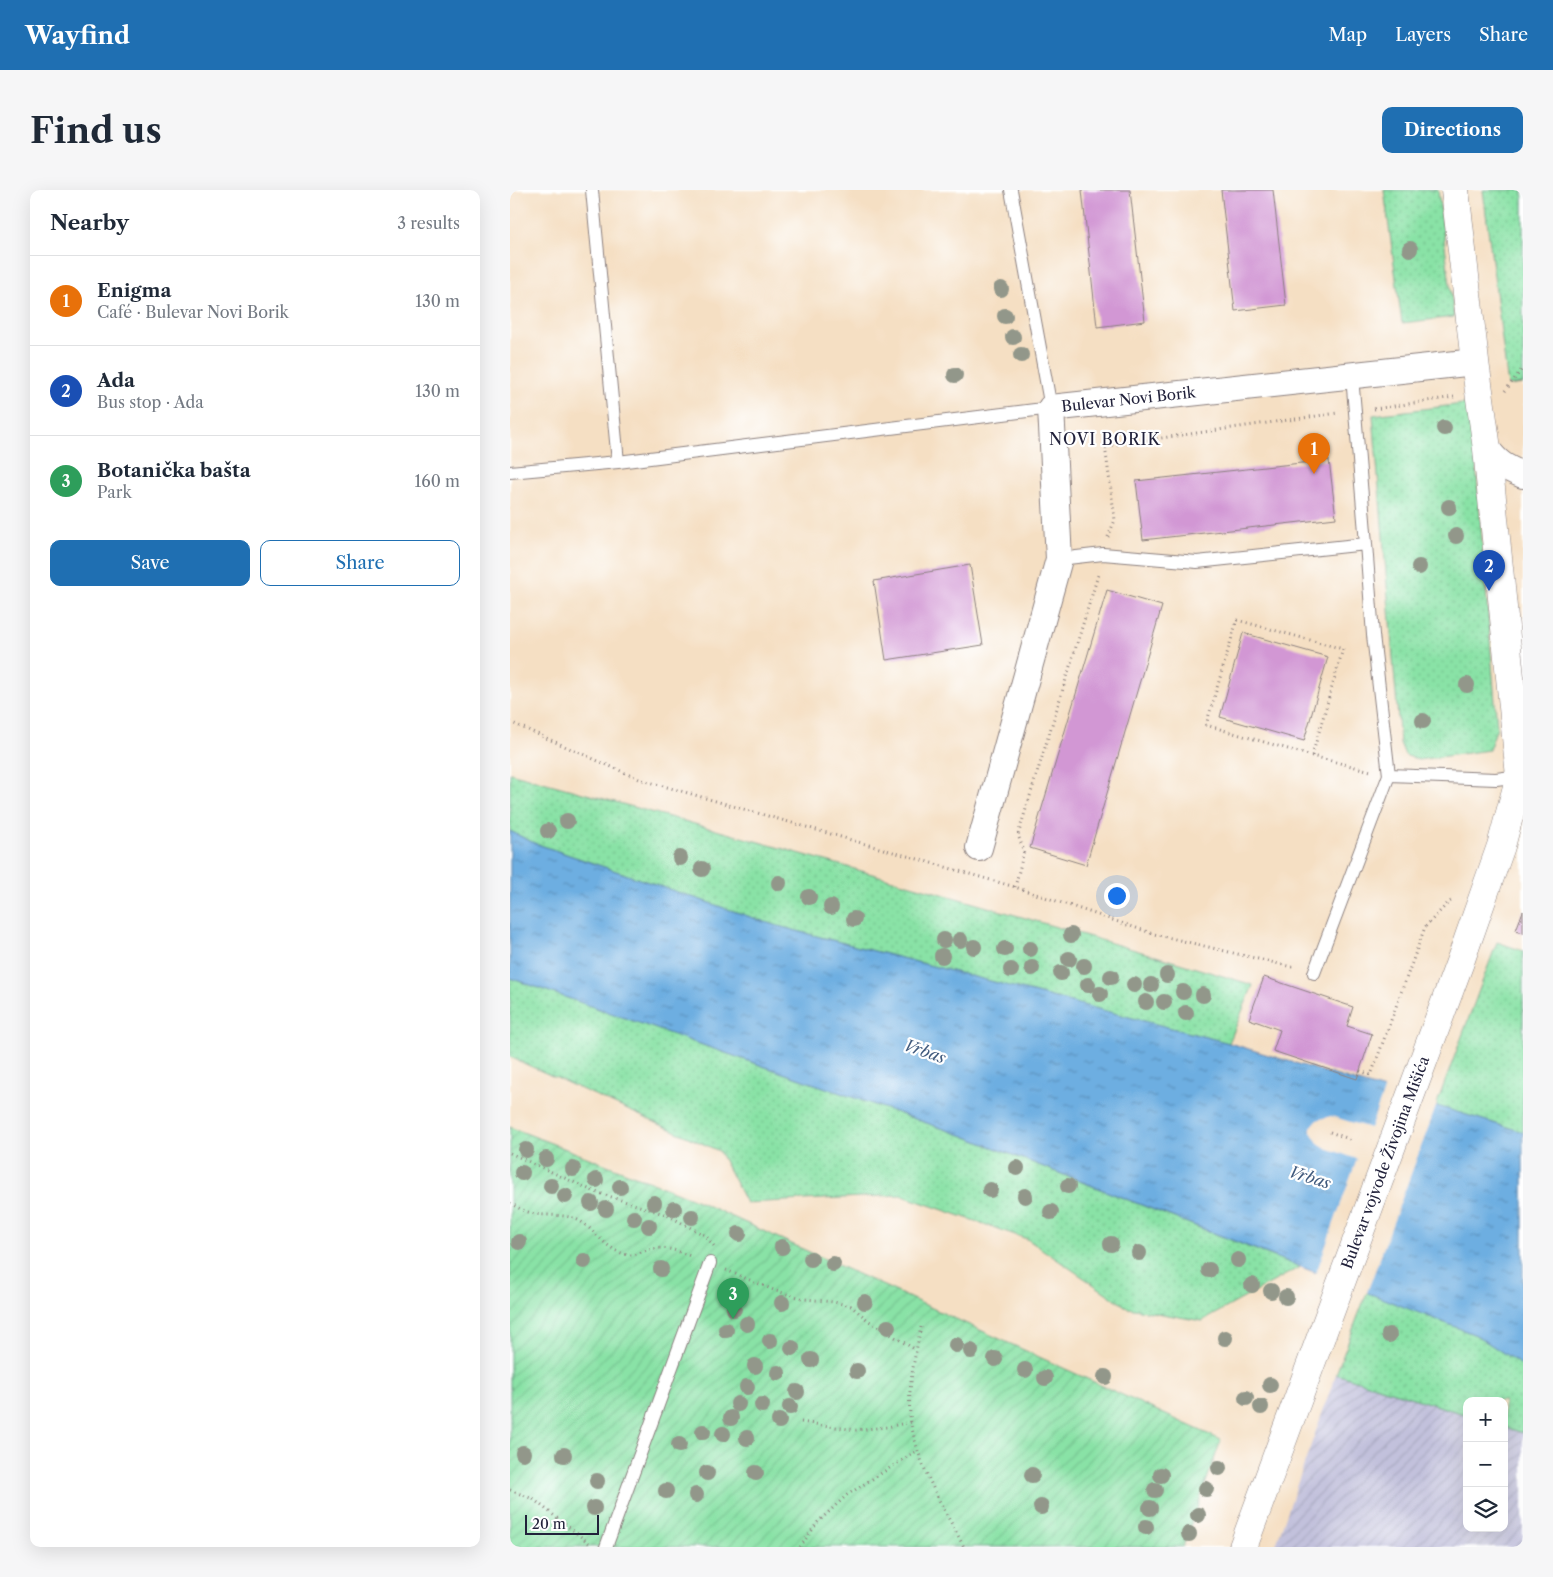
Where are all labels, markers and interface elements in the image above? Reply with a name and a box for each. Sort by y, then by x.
text: Wayfind [25,21,130,50]
text: Map [1329,24,1367,46]
text: Layers [1395,24,1451,46]
text: Share [1479,24,1528,46]
button: Directions [1382,107,1523,153]
text: Find us [30,109,162,152]
text: Nearby [50,210,129,235]
text: 3 results [397,213,460,233]
text: Enigma [97,279,171,302]
text: 1 [62,291,70,311]
text: 130 m [415,291,460,311]
text: Café · Bulevar Novi Borik [97,302,289,322]
text: Ada [97,369,135,392]
text: 2 [61,381,71,401]
text: 130 m [415,381,460,401]
street label: Bulevar Novi Borik [1060,382,1198,416]
text: Bus stop · Ada [97,392,204,412]
district label: NOVI BORIK [1049,429,1161,449]
pin: 1 [1298,433,1330,474]
text: Botanička bašta [97,459,251,482]
text: 3 [61,471,71,491]
text: 160 m [415,471,460,491]
text: Park [97,482,132,502]
button: Save [50,540,250,586]
button: Share [260,540,460,586]
pin: 2 [1473,550,1505,591]
your location [1104,883,1130,909]
water label: Vrbas [901,1035,949,1067]
street label: Bulevar vojvode Živojina Mišića [1337,1053,1433,1271]
water label: Vrbas [1287,1161,1333,1193]
pin: 3 [717,1278,749,1319]
map controls [1463,1397,1508,1532]
button: + [1463,1397,1508,1442]
button: − [1463,1442,1508,1487]
button: layers [1463,1487,1508,1532]
scale bar [525,1512,599,1535]
text: 20 m [532,1515,566,1533]

